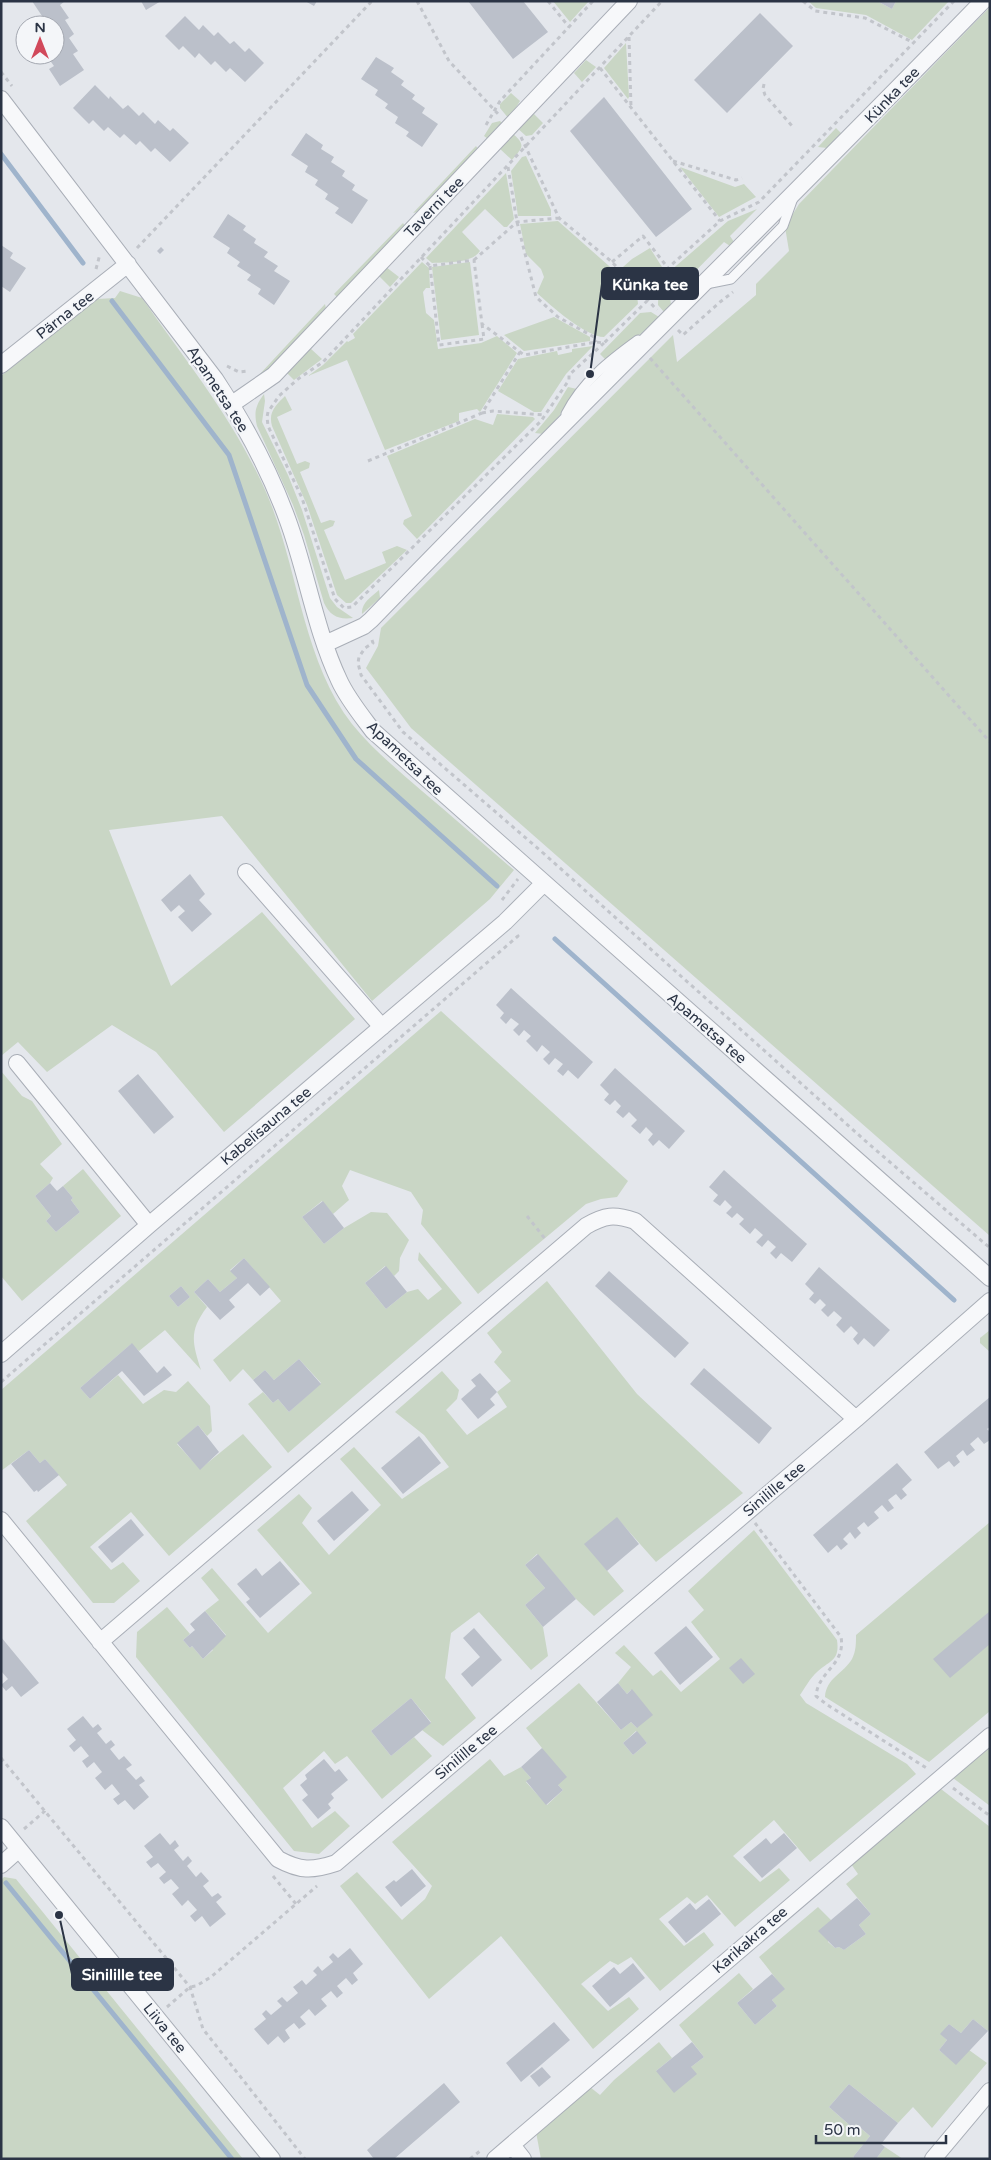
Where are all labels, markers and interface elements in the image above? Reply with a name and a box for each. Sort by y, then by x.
north arrow [15,15,65,65]
text: N [34,19,46,36]
street label: Künka tee [861,63,923,127]
street label: Taverni tee [401,173,467,241]
callout: Künka tee [602,268,698,299]
text: Künka tee [612,275,688,295]
street label: Pärna tee [33,287,97,343]
street label: Apametsa tee [183,343,253,435]
street label: Apametsa tee [363,717,447,799]
street label: Apametsa tee [664,989,750,1067]
street label: Kabelisauna tee [217,1083,315,1169]
street label: Sinilille tee [739,1458,809,1520]
street label: Sinilille tee [431,1721,501,1783]
street label: Karikakra tee [709,1903,791,1977]
callout: Sinilille tee [72,1959,173,1990]
text: Sinilille tee [82,1965,162,1985]
street label: Liiva tee [139,1999,191,2057]
scale bar [816,2112,946,2144]
text: 50 m [824,2121,861,2139]

